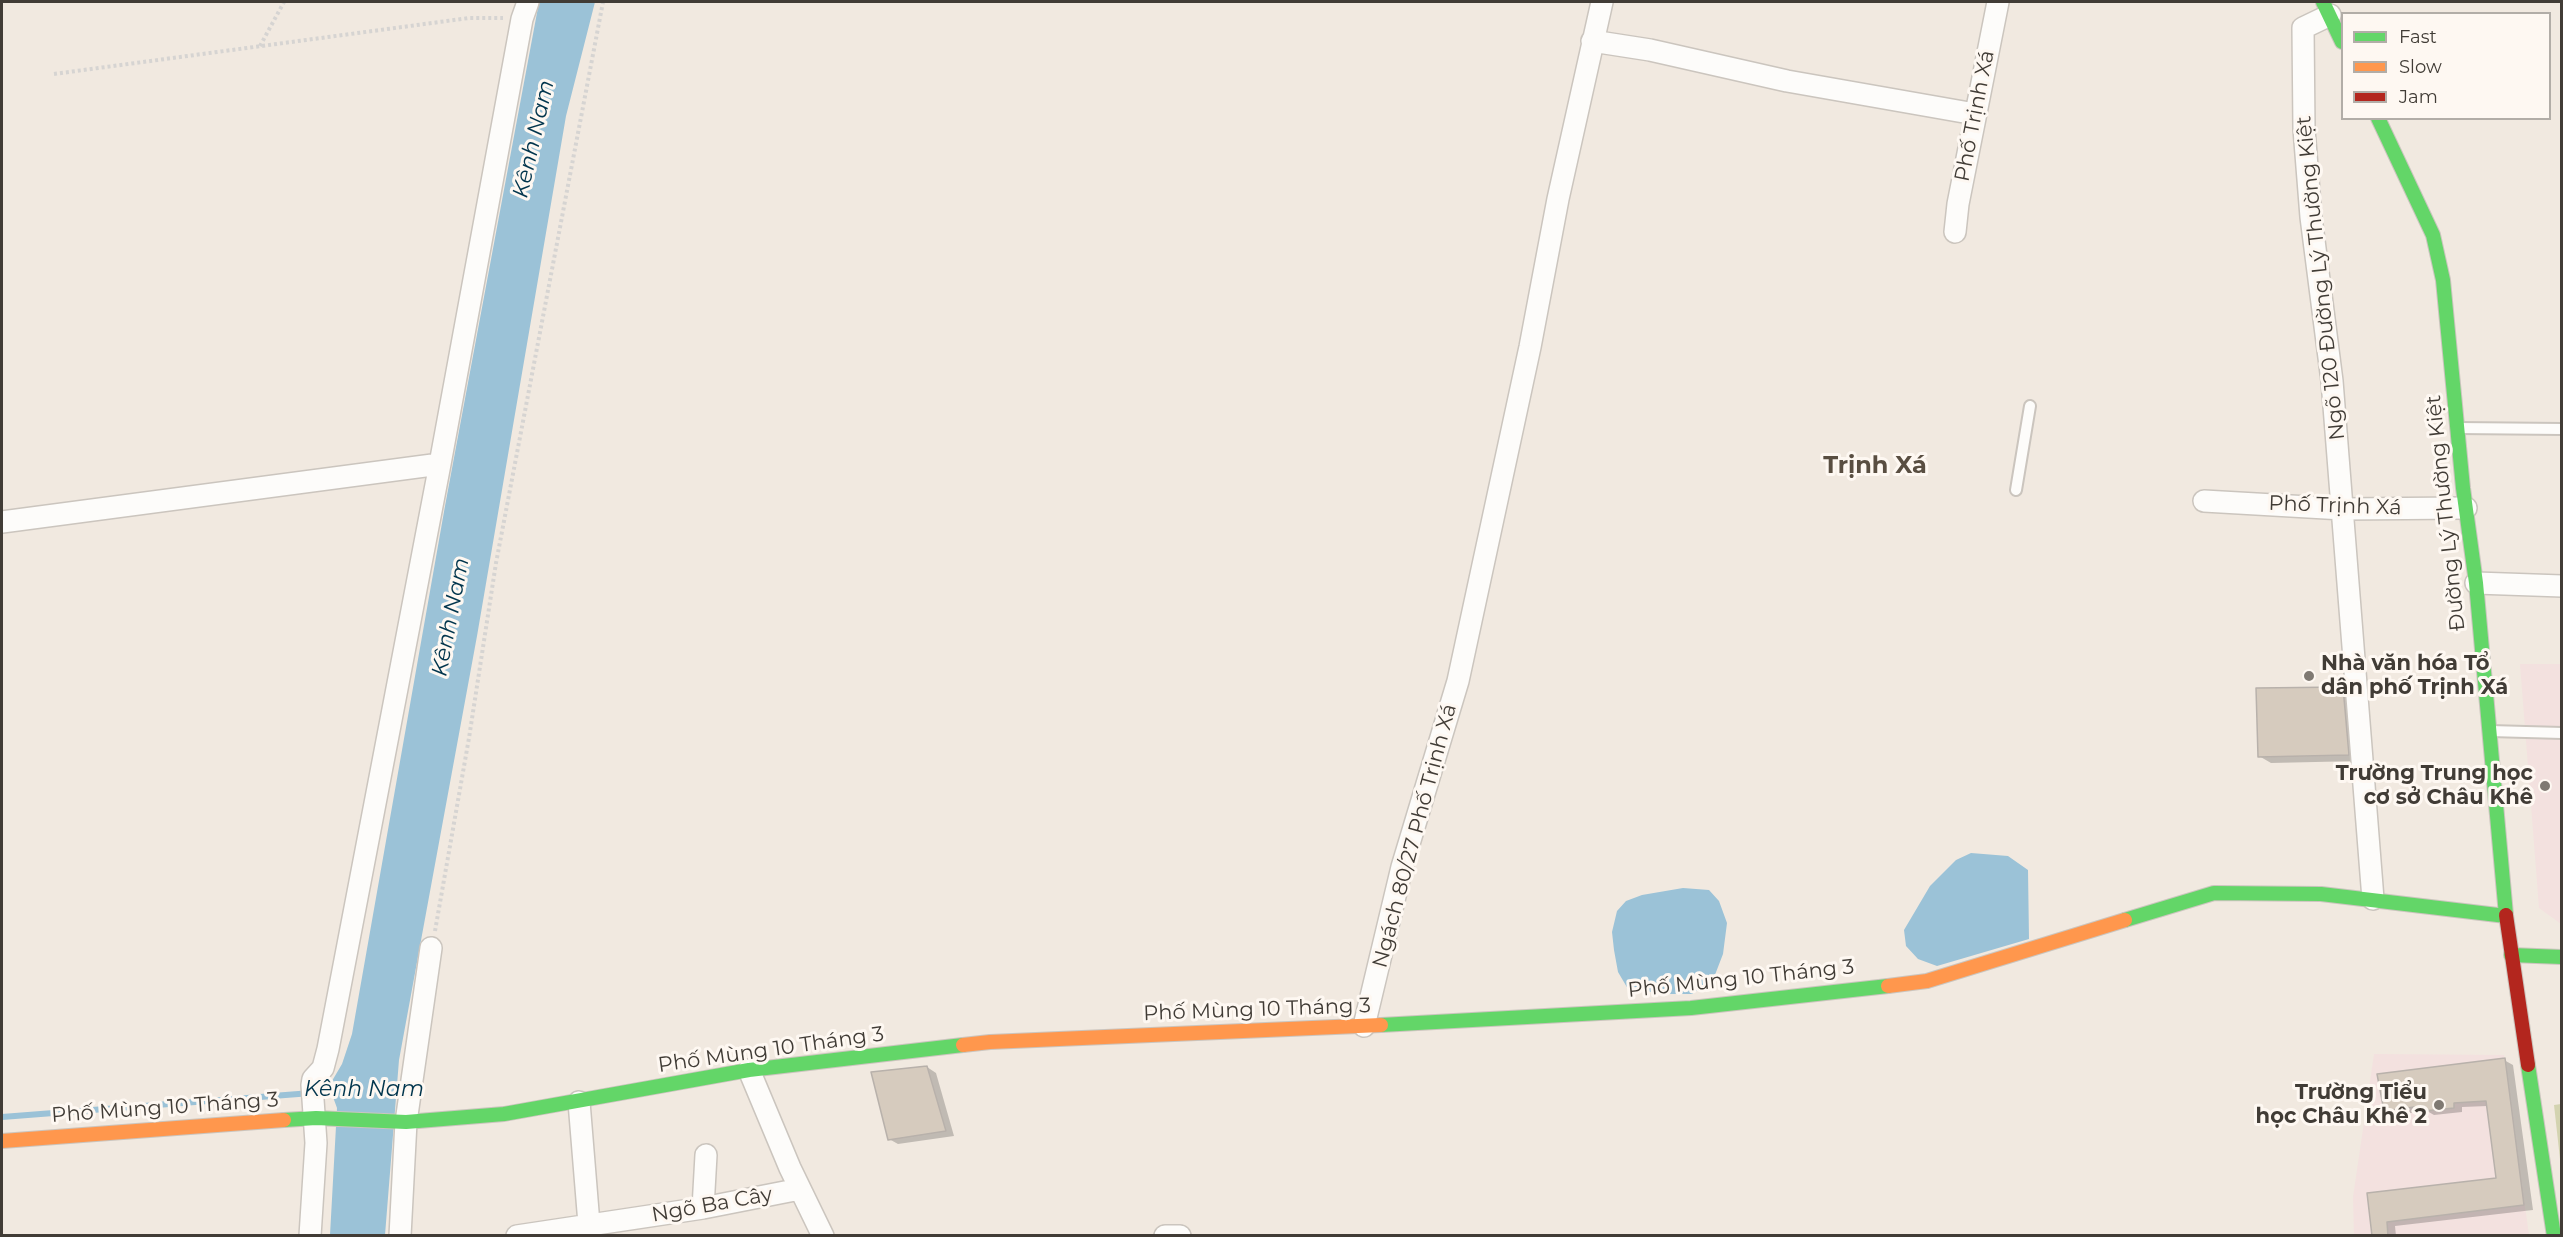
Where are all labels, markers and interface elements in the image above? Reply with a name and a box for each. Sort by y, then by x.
legend [2341,12,2551,120]
text: Fast [2399,26,2437,48]
street label: Phố Trịnh Xá [1950,48,2000,184]
text: Slow [2399,56,2442,78]
water label: Kênh Nam [508,78,560,200]
text: Jam [2399,86,2438,108]
street label: Ngõ 120 Đường Lý Thường Kiệt [2291,115,2351,441]
street label: Đường Lý Thường Kiệt [2421,394,2471,632]
district label: Trịnh Xá [1823,452,1927,480]
street label: Phố Trịnh Xá [2268,491,2402,521]
water label: Kênh Nam [427,556,475,678]
place label: Nhà văn hóa Tổ dân phố Trịnh Xá [2321,651,2508,701]
marker: Nhà văn hóa Tổ dân phố Trịnh Xá [2302,669,2316,683]
street label: Ngách 80/27 Phố Trịnh Xá [1368,701,1462,971]
place label: Trường Trung học cơ sở Châu Khê [2336,761,2533,811]
marker: Trường Trung học cơ sở Châu Khê [2538,779,2552,793]
street label: Phố Mùng 10 Tháng 3 [1626,955,1856,1003]
street label: Phố Mùng 10 Tháng 3 [1143,993,1371,1027]
street label: Phố Mùng 10 Tháng 3 [656,1022,886,1078]
water label: Kênh Nam [304,1077,424,1103]
place label: Trường Tiểu học Châu Khê 2 [2256,1080,2427,1130]
street label: Phố Mùng 10 Tháng 3 [51,1087,279,1129]
marker: Trường Tiểu học Châu Khê 2 [2432,1098,2446,1112]
street label: Ngõ Ba Cây [650,1182,774,1228]

